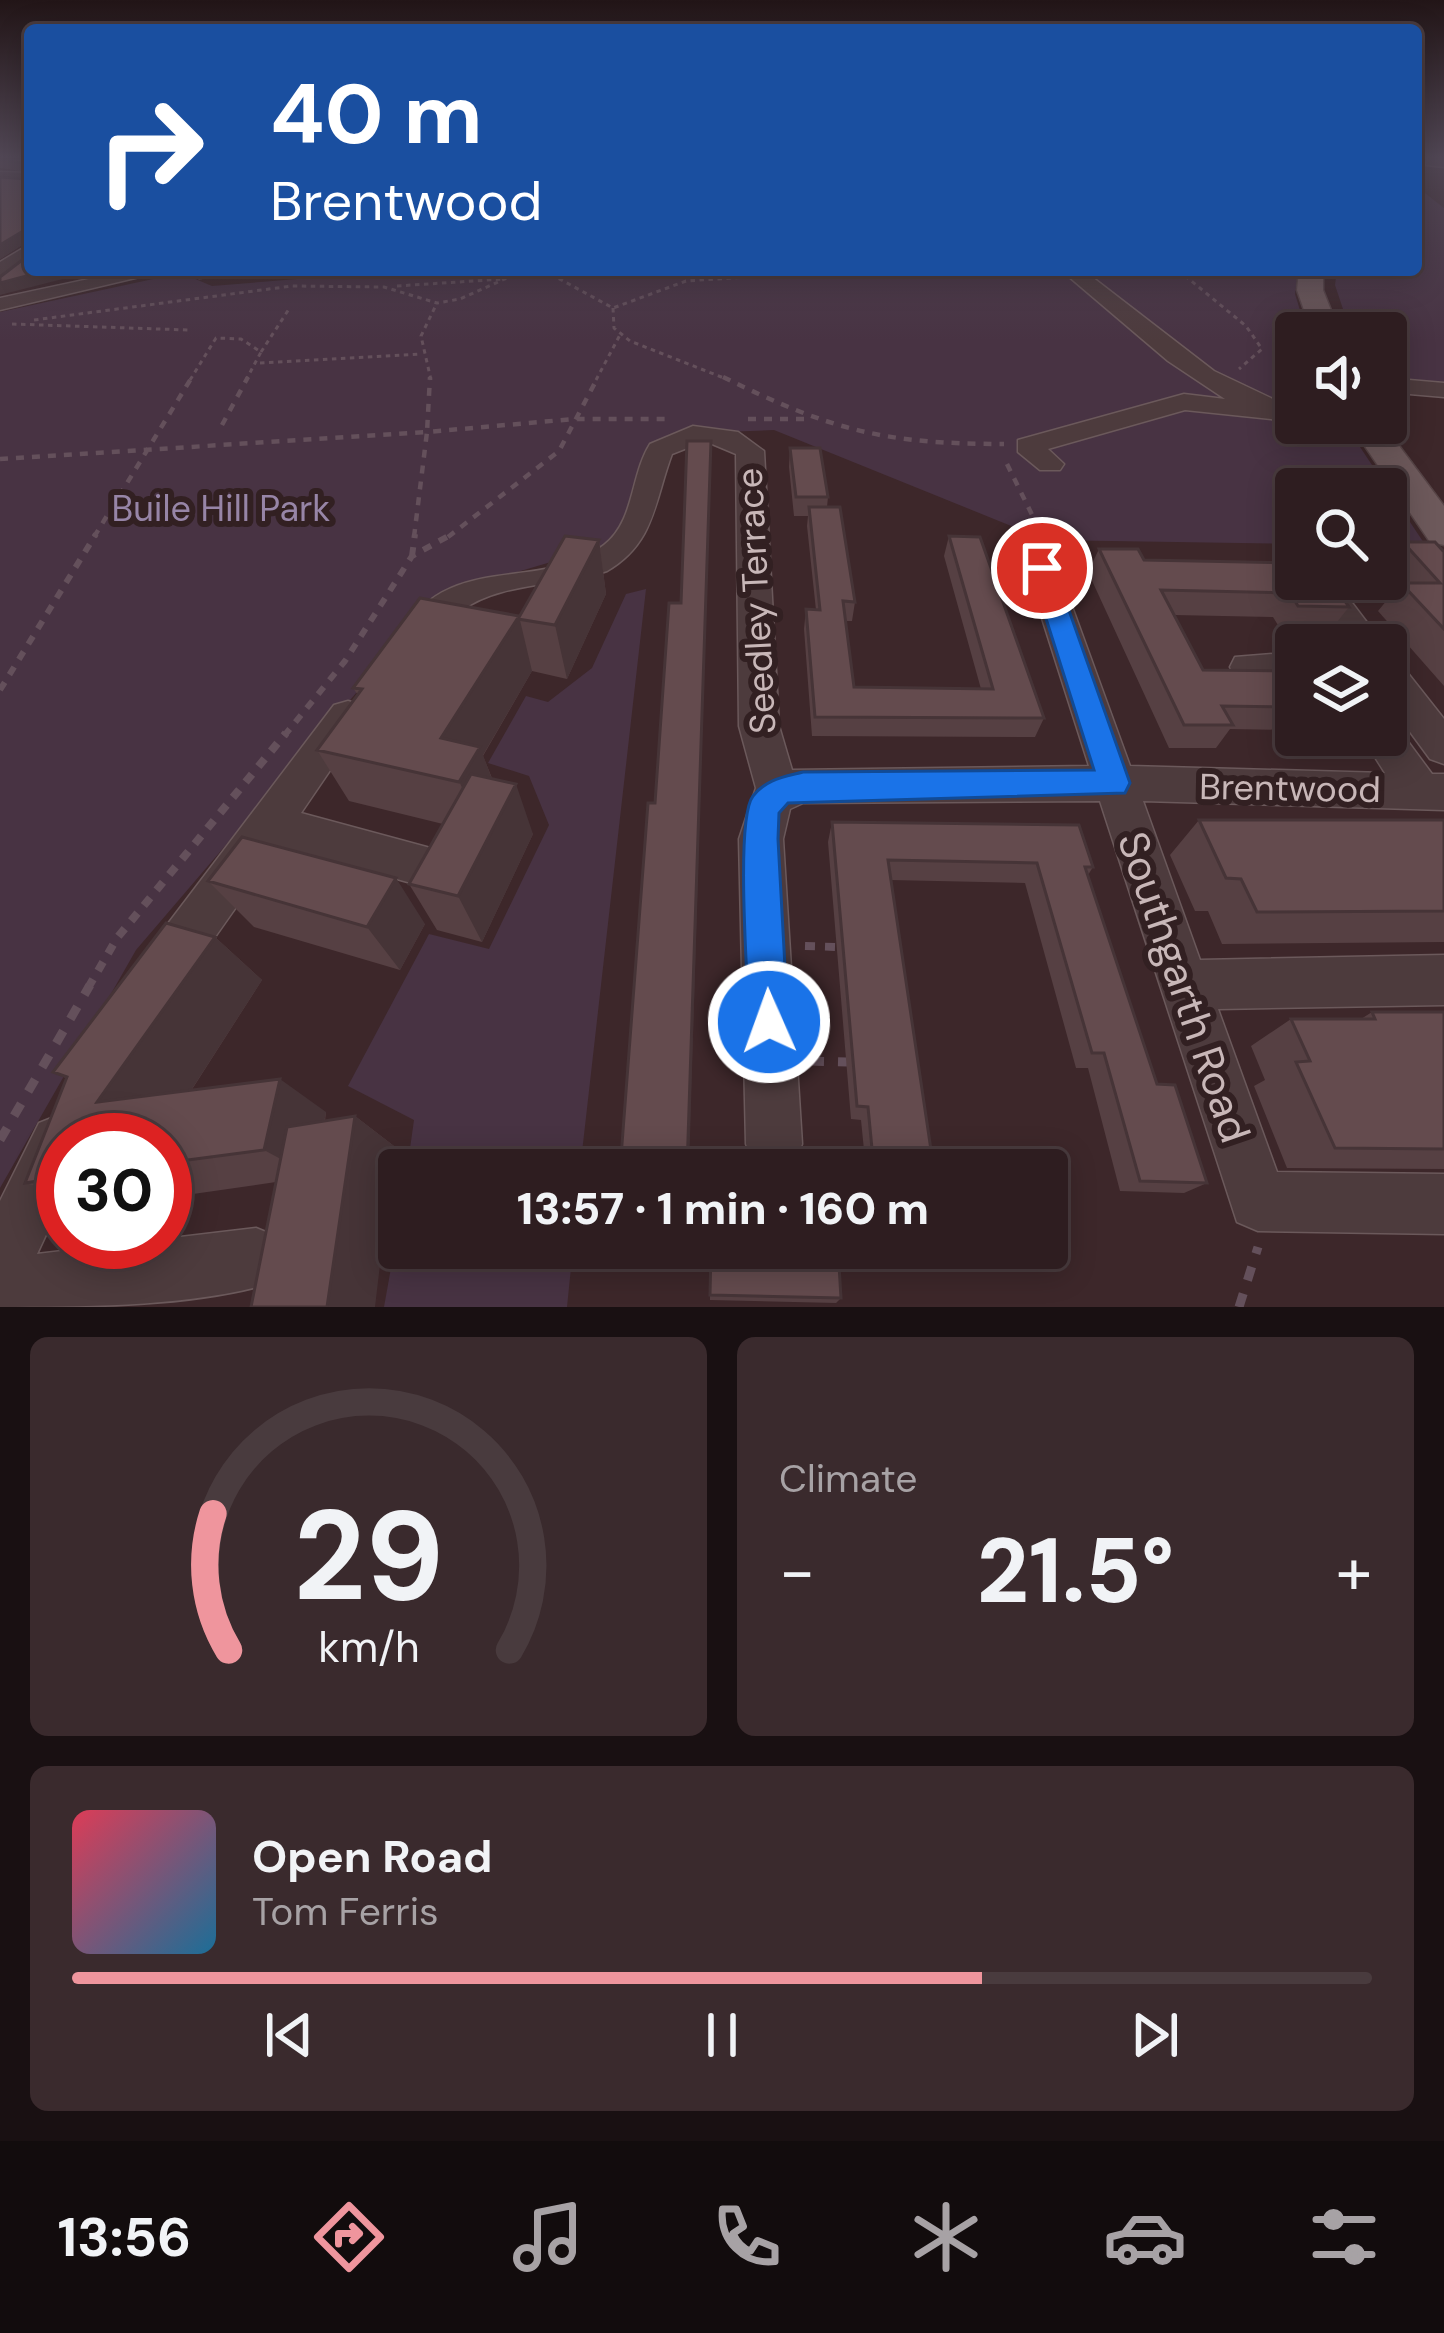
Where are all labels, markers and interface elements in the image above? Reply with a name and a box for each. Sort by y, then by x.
text: 40 m [270,60,483,169]
icon: right [72,72,228,228]
text: Brentwood [270,166,542,237]
map controls [1275,312,1407,756]
button: sound [1275,312,1407,444]
street label: Seedley Terrace [726,467,786,735]
button: search [1275,468,1407,600]
park label: Buile Hill Park [112,485,330,532]
pin [991,517,1093,619]
icon: arrive [1009,535,1075,601]
button: layers [1275,624,1407,756]
street label: Brentwood [1199,763,1381,813]
street label: Southgarth Road [1105,824,1263,1150]
position arrow [706,959,832,1085]
speed limit sign: 30 [36,1113,192,1269]
text: 13:57 · 1 min · 160 m [517,1179,929,1238]
text: Climate [779,1453,917,1504]
text: 29 [293,1475,444,1638]
text: 21.5° [977,1513,1174,1630]
text: − [779,1529,815,1614]
text: + [1336,1529,1372,1614]
text: km/h [318,1618,419,1674]
text: Open Road [252,1827,493,1886]
text: Tom Ferris [252,1886,439,1937]
icon: previous [256,2002,322,2068]
icon: pause [689,2002,755,2068]
icon: next [1122,2002,1188,2068]
icon: directions [307,2195,391,2279]
icon: music [506,2195,590,2279]
icon: phone [705,2195,789,2279]
icon: climate [904,2195,988,2279]
icon: car [1103,2195,1187,2279]
icon: filters [1302,2195,1386,2279]
text: 13:56 [58,2202,191,2273]

